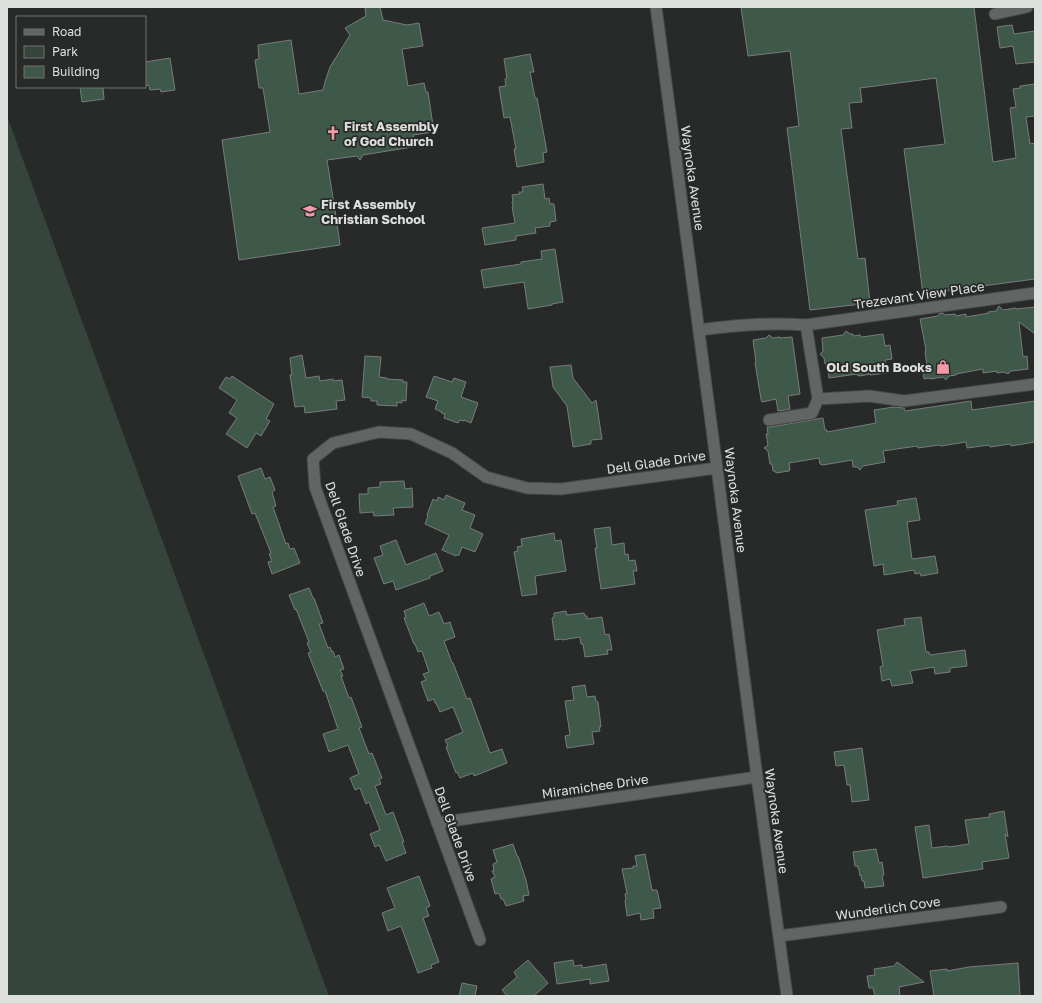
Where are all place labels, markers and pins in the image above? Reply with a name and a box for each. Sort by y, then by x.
place label: First Assembly of God Church [344,118,439,149]
church icon: First Assembly of God Church [325,125,341,141]
place label: First Assembly Christian School [321,196,426,227]
school or university icon: First Assembly Christian School [302,203,318,219]
place label: Old South Books [826,359,932,375]
shop icon: Old South Books [935,359,951,375]

